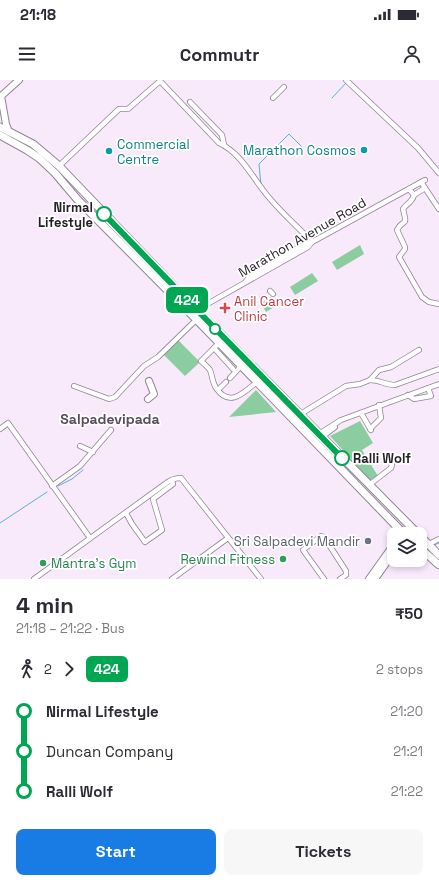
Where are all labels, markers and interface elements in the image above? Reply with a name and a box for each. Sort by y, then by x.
text: 21:18 [20,5,56,24]
icon: menu [16,43,38,65]
text: Commutr [180,43,259,66]
icon: person [401,43,423,65]
place label: Commercial Centre [117,136,190,168]
place label: Marathon Cosmos [243,142,356,159]
marker: Marathon Cosmos [359,145,369,155]
marker: Commercial Centre [104,146,114,156]
street label: Marathon Avenue Road [235,194,369,281]
place label: Nirmal Lifestyle [38,199,93,231]
marker: Nirmal Lifestyle [96,206,112,222]
line badge: 424 [164,287,210,313]
text: 424 [174,291,200,309]
place label: Anil Cancer Clinic [234,293,304,325]
marker: Anil Cancer Clinic [219,302,231,314]
unlabelled marker [209,323,221,335]
district label: Salpadevipada [60,410,160,428]
marker: Ralli Wolf [334,450,350,466]
place label: Ralli Wolf [353,450,411,467]
map controls [387,527,427,567]
button: layers [387,527,427,567]
place label: Sri Salpadevi Mandir [234,533,360,550]
marker: Sri Salpadevi Mandir [363,536,373,546]
place label: Rewind Fitness [180,551,275,568]
marker: Rewind Fitness [278,554,288,564]
place label: Mantra's Gym [51,555,136,572]
marker: Mantra's Gym [38,558,48,568]
text: 4 min [16,591,74,619]
text: ₹50 [395,604,423,623]
text: 21:18 – 21:22 · Bus [16,620,125,637]
icon: walk [16,658,38,680]
icon: forward [58,658,80,680]
text: 424 [94,660,120,678]
text: 2 [44,661,52,678]
text: 2 stops [376,661,423,678]
text: Nirmal Lifestyle [46,702,159,721]
text: 21:20 [390,703,423,720]
text: Duncan Company [46,742,173,761]
text: 21:21 [393,743,423,760]
text: Ralli Wolf [46,782,113,801]
text: 21:22 [391,783,423,800]
button: Start [16,829,216,875]
button: Tickets [224,829,423,875]

